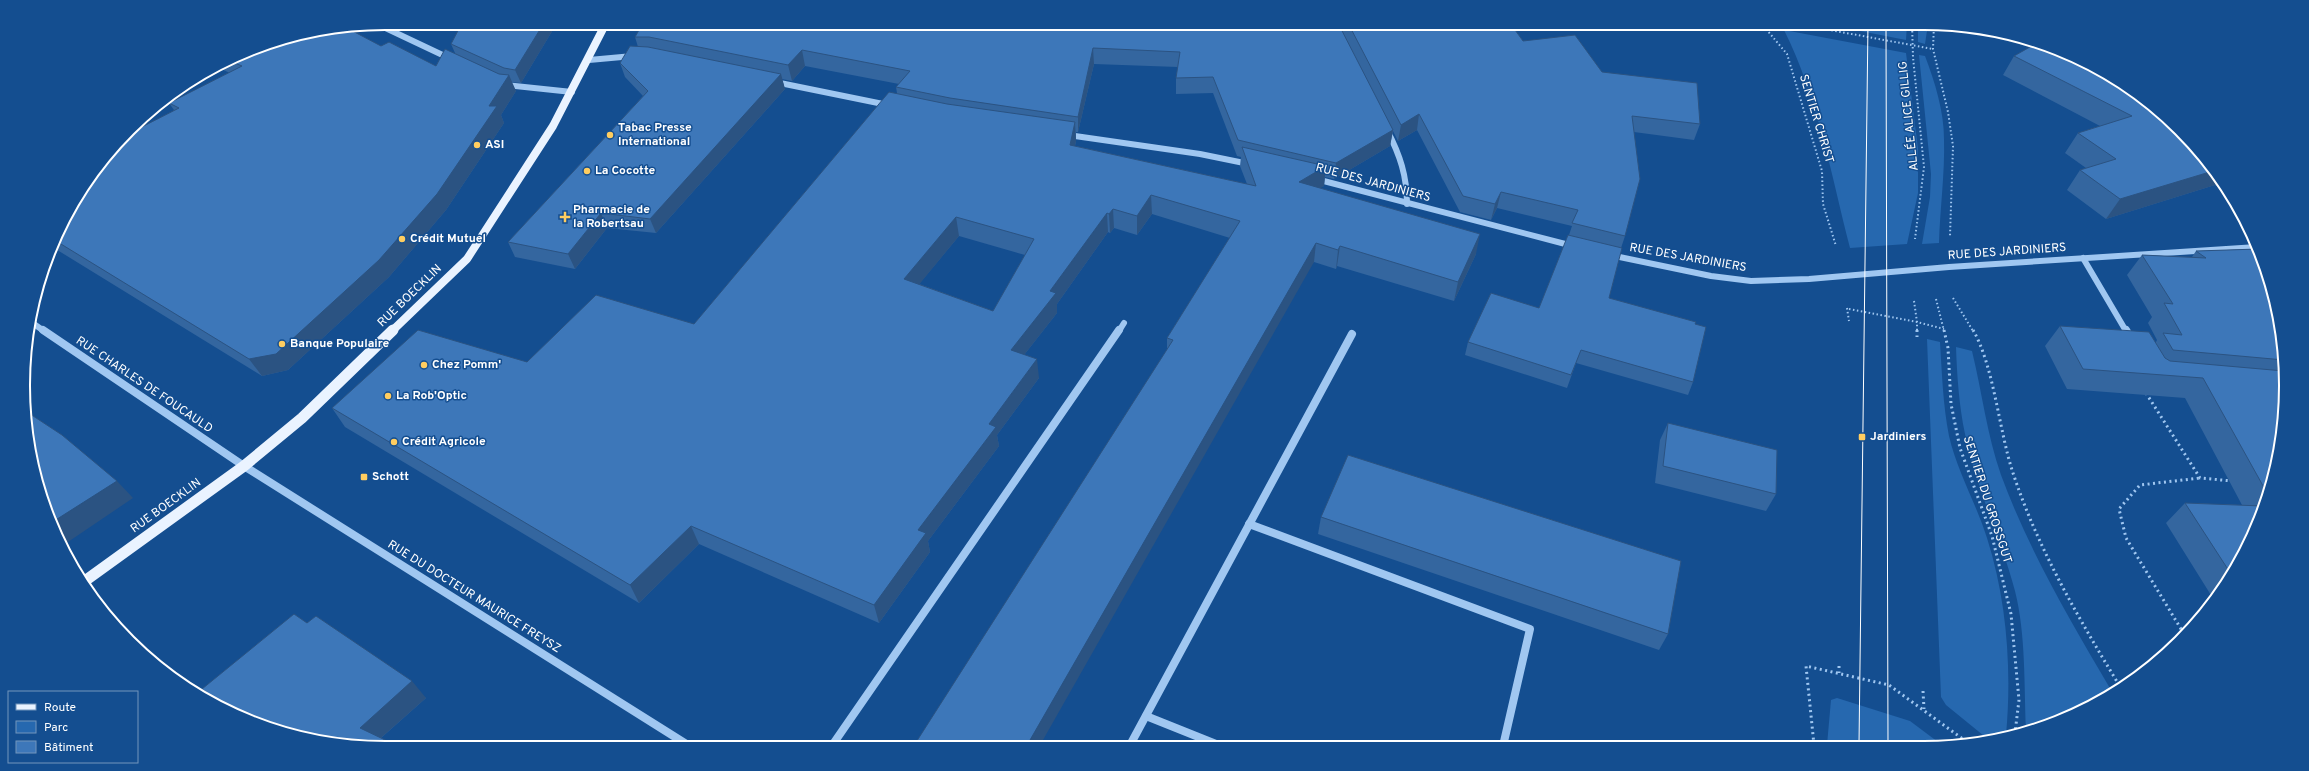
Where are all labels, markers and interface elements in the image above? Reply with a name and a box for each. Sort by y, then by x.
street label: ALLÉE ALICE GILLIG [1895,60,1923,172]
street label: SENTIER CHRIST [1795,73,1837,165]
place label: Tabac Presse International [618,120,692,150]
marker: Tabac Presse International [605,130,615,140]
place label: ASI [485,137,504,153]
marker: ASI [472,140,482,150]
street label: RUE DES JARDINIERS [1314,160,1432,206]
place label: La Cocotte [595,163,656,179]
marker: La Cocotte [582,166,592,176]
place label: Pharmacie de la Robertsau [573,202,650,232]
marker: Pharmacie de la Robertsau [560,212,570,222]
place label: Crédit Mutuel [410,231,486,247]
marker: Crédit Mutuel [397,234,407,244]
street label: RUE DES JARDINIERS [1628,240,1748,276]
street label: RUE DES JARDINIERS [1947,240,2067,264]
street label: RUE BOECKLIN [374,261,446,331]
street label: RUE CHARLES DE FOUCAULD [72,333,216,437]
place label: Banque Populaire [290,336,389,352]
marker: Banque Populaire [277,339,287,349]
place label: Chez Pomm' [432,357,501,373]
marker: Chez Pomm' [419,360,429,370]
place label: La Rob'Optic [396,388,467,404]
marker: La Rob'Optic [383,391,393,401]
place label: Jardiniers [1870,429,1927,445]
marker: Jardiniers [1857,432,1867,442]
place label: Crédit Agricole [402,434,486,450]
street label: SENTIER DU GROSSGUT [1959,434,2015,566]
marker: Crédit Agricole [389,437,399,447]
place label: Schott [372,469,409,485]
marker: Schott [359,472,369,482]
street label: RUE BOECKLIN [127,475,205,537]
street label: RUE DU DOCTEUR MAURICE FREYSZ [384,537,564,657]
legend [8,691,138,763]
text: Route [44,700,76,716]
text: Parc [44,720,68,736]
text: Bâtiment [44,740,94,756]

